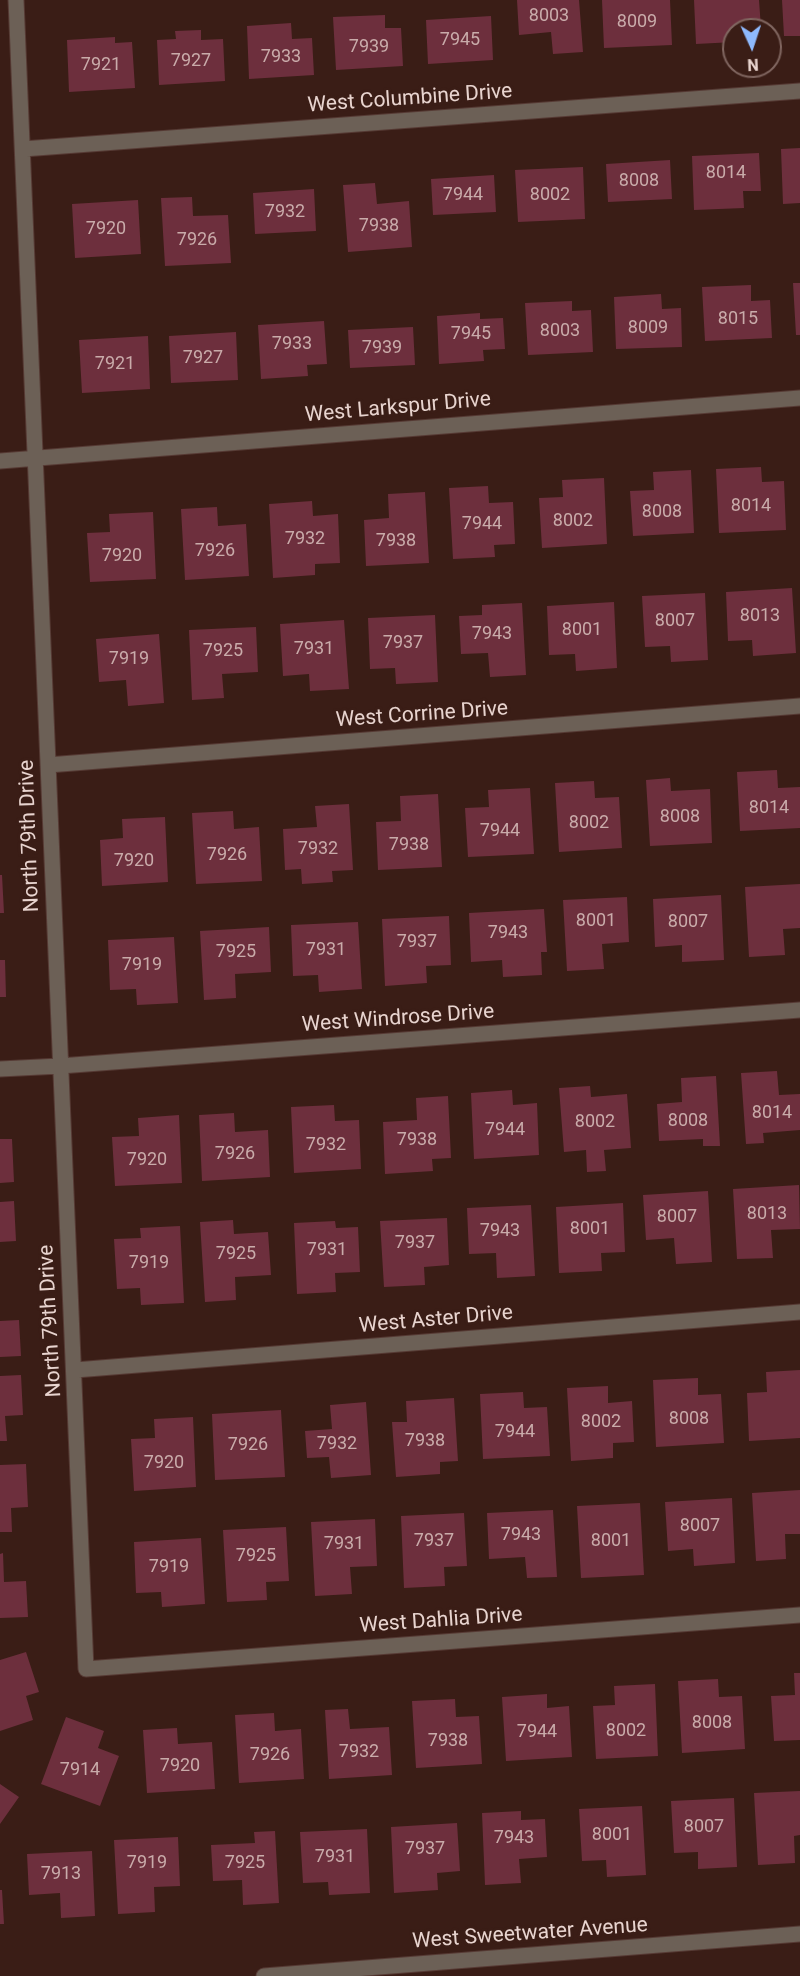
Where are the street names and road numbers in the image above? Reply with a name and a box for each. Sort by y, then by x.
street label: West Columbine Drive [307,79,513,119]
street label: West Larkspur Drive [304,387,492,429]
street label: West Corrine Drive [335,696,509,734]
street label: North 79th Drive [15,759,45,913]
street label: West Windrose Drive [301,1000,495,1038]
street label: North 79th Drive [34,1244,68,1398]
street label: West Aster Drive [358,1301,514,1339]
street label: West Dahlia Drive [359,1603,523,1639]
street label: West Sweetwater Avenue [411,1913,649,1955]

